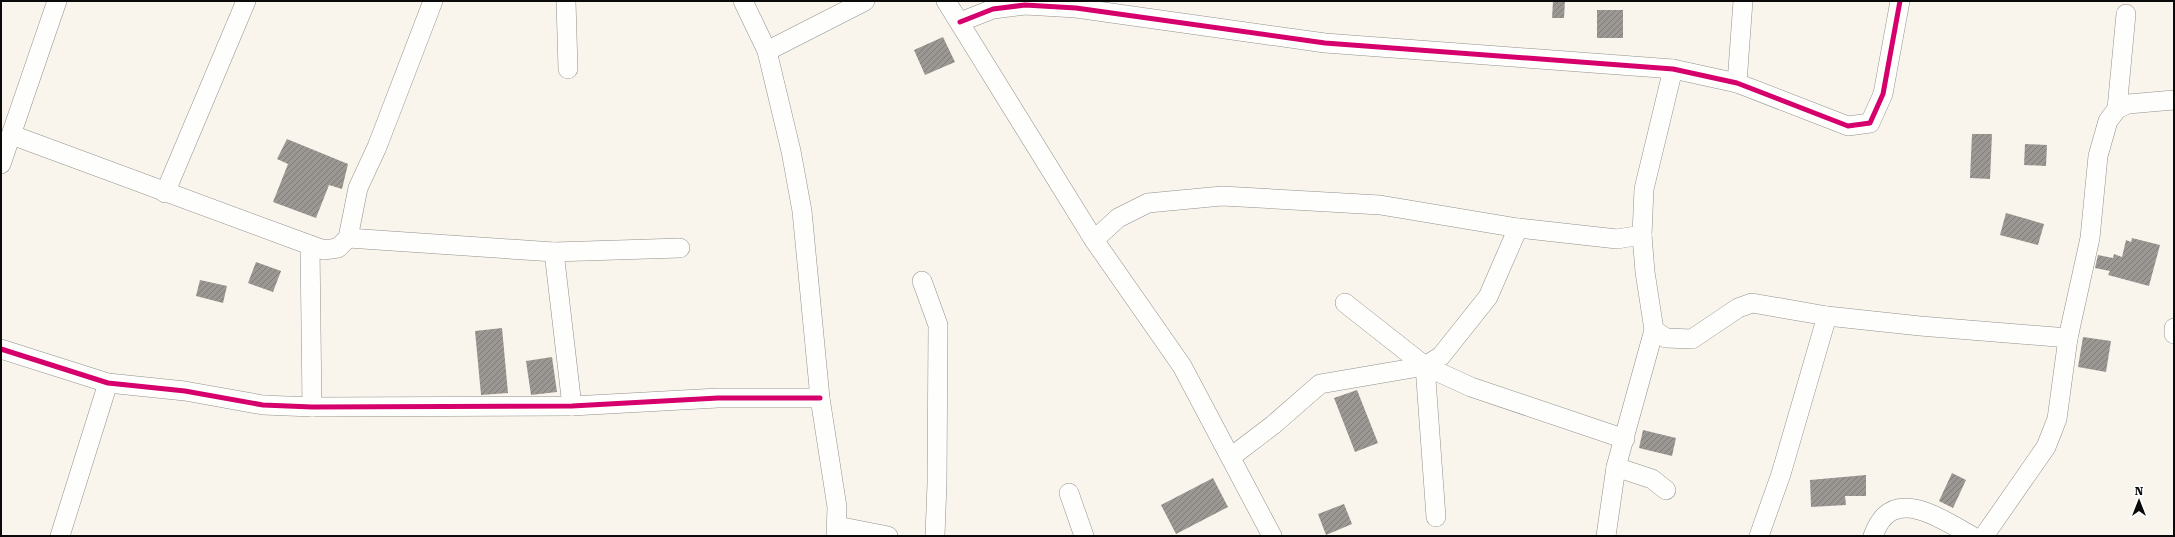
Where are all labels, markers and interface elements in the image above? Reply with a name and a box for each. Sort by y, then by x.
north arrow [2119,481,2159,521]
text: N [2135,485,2144,498]

